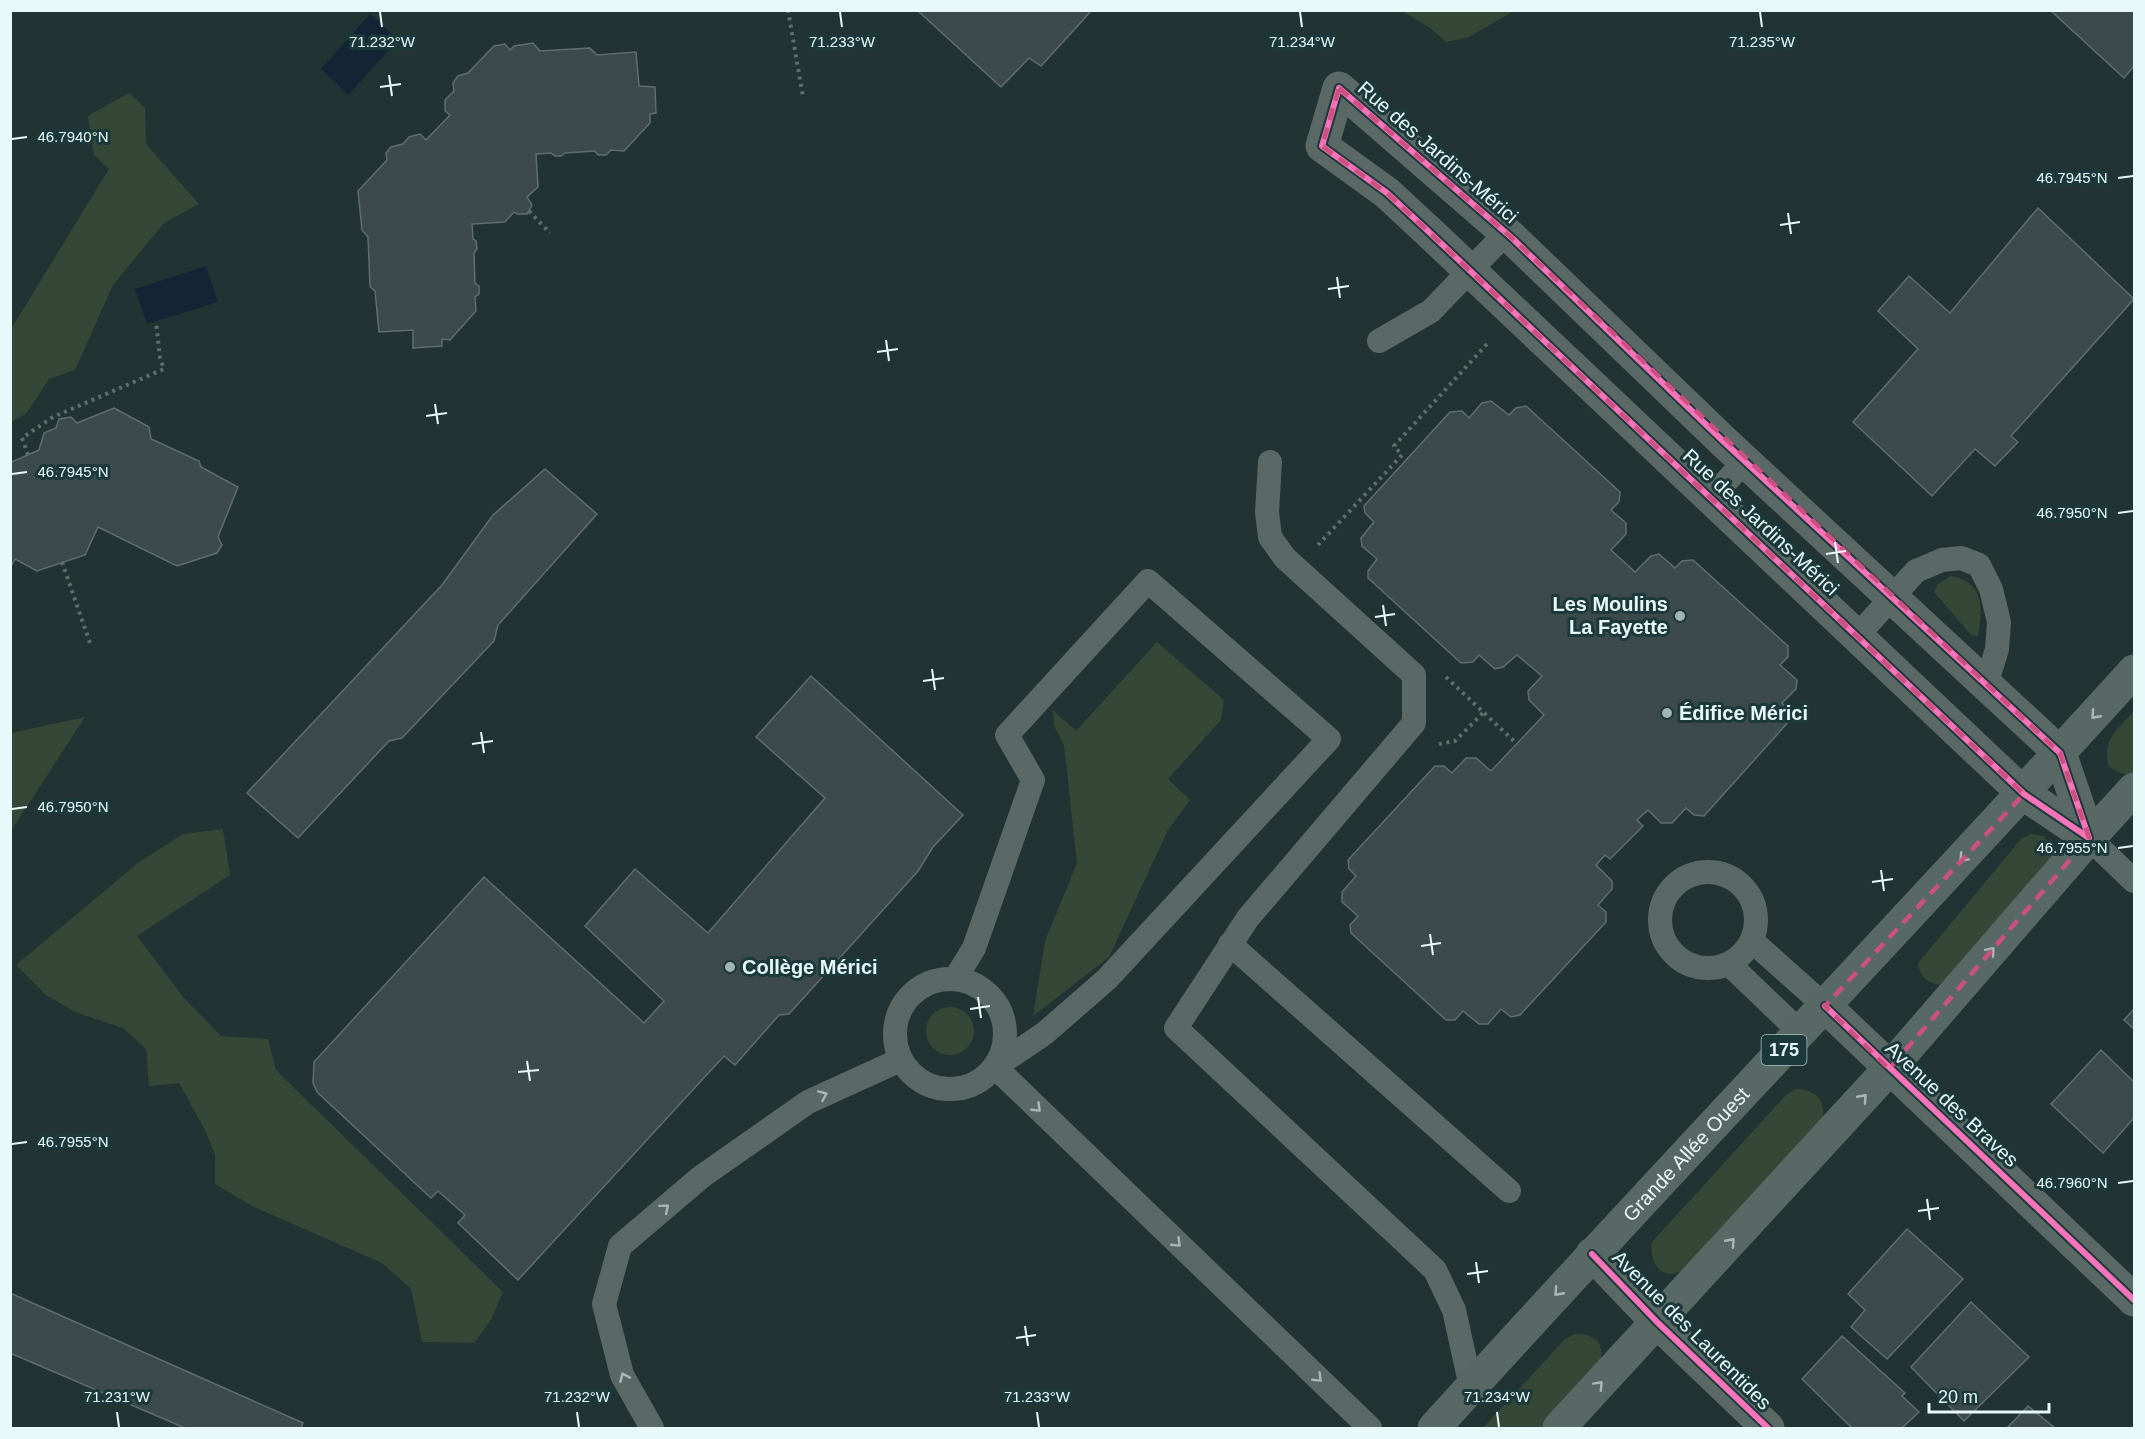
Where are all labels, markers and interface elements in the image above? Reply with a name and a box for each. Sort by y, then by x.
text: 71.232°W [349,33,416,50]
text: 71.233°W [809,33,876,50]
text: 71.234°W [1269,33,1336,50]
text: 71.235°W [1729,33,1796,50]
street label: Rue des Jardins-Mérici [1354,77,1522,227]
text: 46.7940°N [37,128,109,145]
text: 46.7945°N [2036,169,2108,186]
street label: Rue des Jardins-Mérici [1679,444,1843,600]
text: 46.7945°N [37,463,109,480]
text: 46.7950°N [2036,504,2108,521]
place label: Les Moulins La Fayette [1552,593,1668,638]
marker: Les Moulins La Fayette [1673,609,1687,623]
place label: Édifice Mérici [1679,702,1808,724]
marker: Édifice Mérici [1660,706,1674,720]
one-way arrow [2091,708,2102,718]
text: 46.7950°N [37,798,109,815]
text: 46.7955°N [2036,839,2108,856]
one-way arrow [1959,851,1970,862]
one-way arrow [1984,947,1995,958]
place label: Collège Mérici [742,956,878,978]
marker: Collège Mérici [723,960,737,974]
road number: 175 [1762,1035,1806,1065]
street label: Avenue des Braves [1881,1037,2023,1171]
street label: Grande Allée Ouest [1618,1083,1754,1226]
one-way arrow [817,1090,828,1102]
one-way arrow [1855,1094,1866,1105]
one-way arrow [1029,1100,1040,1111]
text: 46.7955°N [37,1133,109,1150]
text: 46.7960°N [2036,1174,2108,1191]
one-way arrow [658,1204,669,1215]
one-way arrow [1171,1236,1181,1247]
one-way arrow [1724,1238,1735,1249]
street label: Avenue des Laurentides [1608,1246,1776,1414]
one-way arrow [1554,1286,1565,1296]
one-way arrow [1310,1371,1321,1382]
one-way arrow [619,1372,631,1383]
scale bar [1929,1376,2049,1414]
one-way arrow [1592,1382,1603,1392]
text: 20 m [1938,1387,1978,1407]
text: 71.231°W [84,1388,151,1405]
text: 71.232°W [544,1388,611,1405]
text: 71.233°W [1004,1388,1071,1405]
text: 71.234°W [1464,1388,1531,1405]

